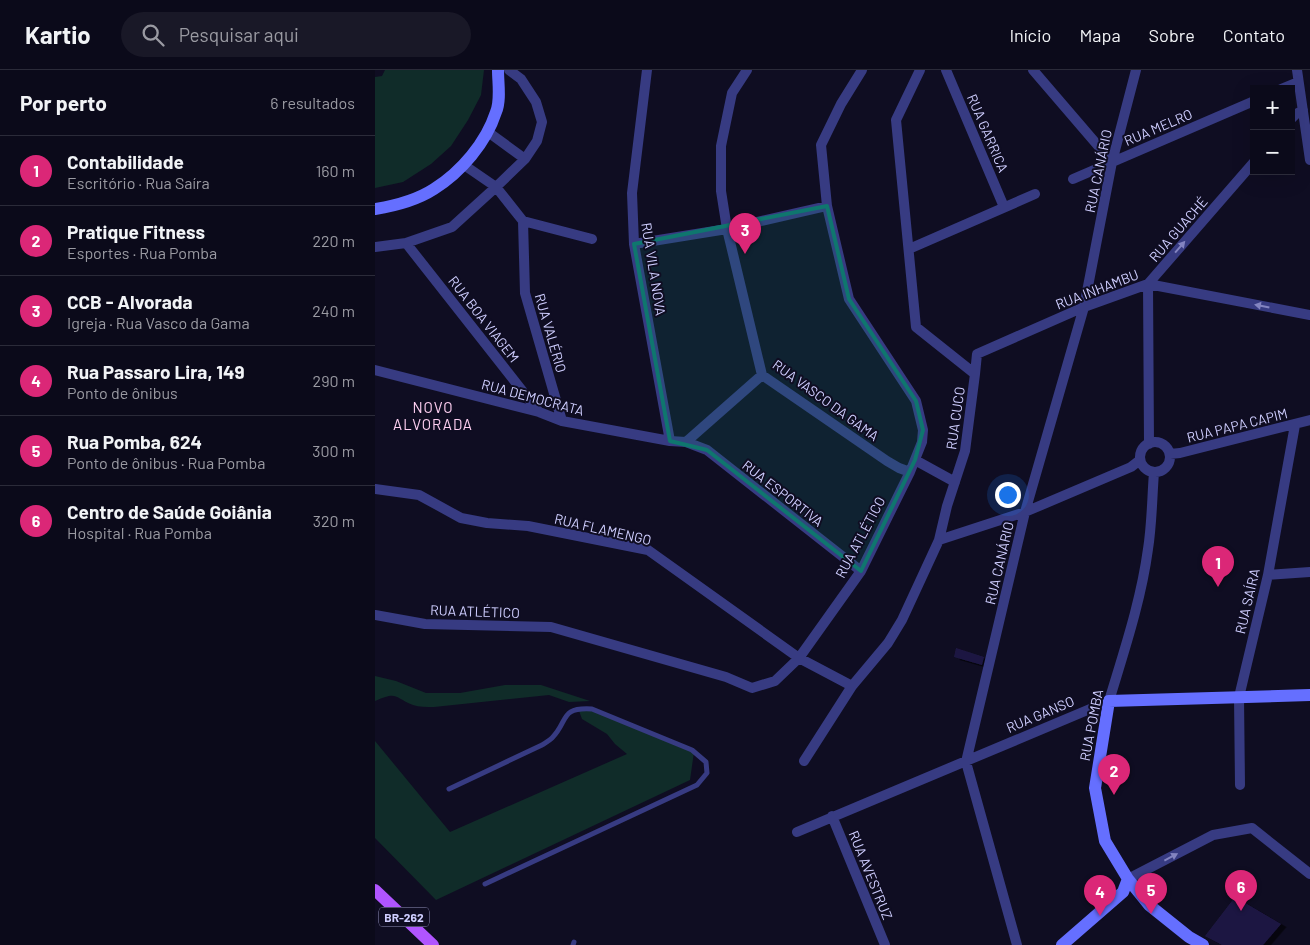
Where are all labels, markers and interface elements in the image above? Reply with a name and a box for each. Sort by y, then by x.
search box [121,12,471,57]
text: Kartio [25,20,91,49]
icon: search [139,21,167,49]
text: Pesquisar aqui [179,23,299,46]
text: Início [1009,24,1051,46]
text: Mapa [1079,24,1121,46]
text: Sobre [1149,24,1195,46]
text: Contato [1223,24,1285,46]
map controls [1250,85,1295,175]
button: + [1250,85,1295,130]
text: Por perto [20,90,107,115]
street label: RUA GARRICA [964,91,1012,175]
text: 6 resultados [270,93,355,112]
street label: RUA MELRO [1121,105,1195,149]
street label: RUA CANÁRIO [1081,128,1115,214]
button: − [1250,130,1295,175]
text: Contabilidade [67,150,184,173]
text: 1 [33,161,39,180]
text: 160 m [316,161,355,180]
text: Escritório · Rua Saíra [67,173,210,192]
street label: RUA GUACHÉ [1145,193,1211,265]
pin: 3 [729,213,761,254]
text: Pratique Fitness [67,220,205,243]
street label: RUA VILA NOVA [638,221,670,317]
text: 2 [32,231,40,250]
text: 220 m [312,231,355,250]
one-way arrow [1174,242,1186,254]
text: Esportes · Rua Pomba [67,243,217,262]
street label: RUA INHAMBU [1053,265,1141,313]
street label: RUA BOA VIAGEM [445,272,523,366]
text: CCB - Alvorada [67,290,192,313]
street label: RUA VALÉRIO [532,291,570,375]
text: 3 [32,301,40,320]
text: 240 m [312,301,355,320]
one-way arrow [1254,301,1270,309]
text: Igreja · Rua Vasco da Gama [67,313,250,332]
street label: RUA VASCO DA GAMA [770,356,883,445]
text: Rua Passaro Lira, 149 [67,360,245,383]
text: 4 [31,371,41,390]
text: 290 m [313,371,355,390]
street label: RUA DEMOCRATA [480,375,587,419]
text: Ponto de ônibus [67,383,178,402]
street label: RUA CUCO [942,385,968,451]
district label: NOVO ALVORADA [393,398,473,433]
street label: RUA PAPA CAPIM [1185,404,1289,446]
text: Rua Pomba, 624 [67,430,202,453]
text: 5 [32,441,40,460]
text: 300 m [312,441,355,460]
text: Ponto de ônibus · Rua Pomba [67,453,265,472]
street label: RUA ESPORTIVA [739,456,827,530]
your location [995,482,1021,508]
street label: RUA ATLÉTICO [831,493,889,581]
text: Centro de Saúde Goiânia [67,500,272,523]
street label: RUA FLAMENGO [553,510,653,548]
text: 6 [32,511,40,530]
text: 320 m [313,511,355,530]
street label: RUA CANÁRIO [981,520,1017,606]
text: Hospital · Rua Pomba [67,523,212,542]
pin: 1 [1202,546,1234,587]
street label: RUA SAÍRA [1231,566,1263,635]
street label: RUA ATLÉTICO [430,601,520,621]
street label: RUA POMBA [1076,687,1106,762]
street label: RUA GANSO [1003,692,1077,736]
pin: 2 [1098,754,1130,795]
street label: RUA AVESTRUZ [845,828,897,922]
one-way arrow [1164,853,1178,861]
pin: 6 [1225,870,1257,911]
pin: 5 [1135,873,1167,914]
pin: 4 [1084,875,1116,916]
road number: BR-262 [379,908,429,926]

